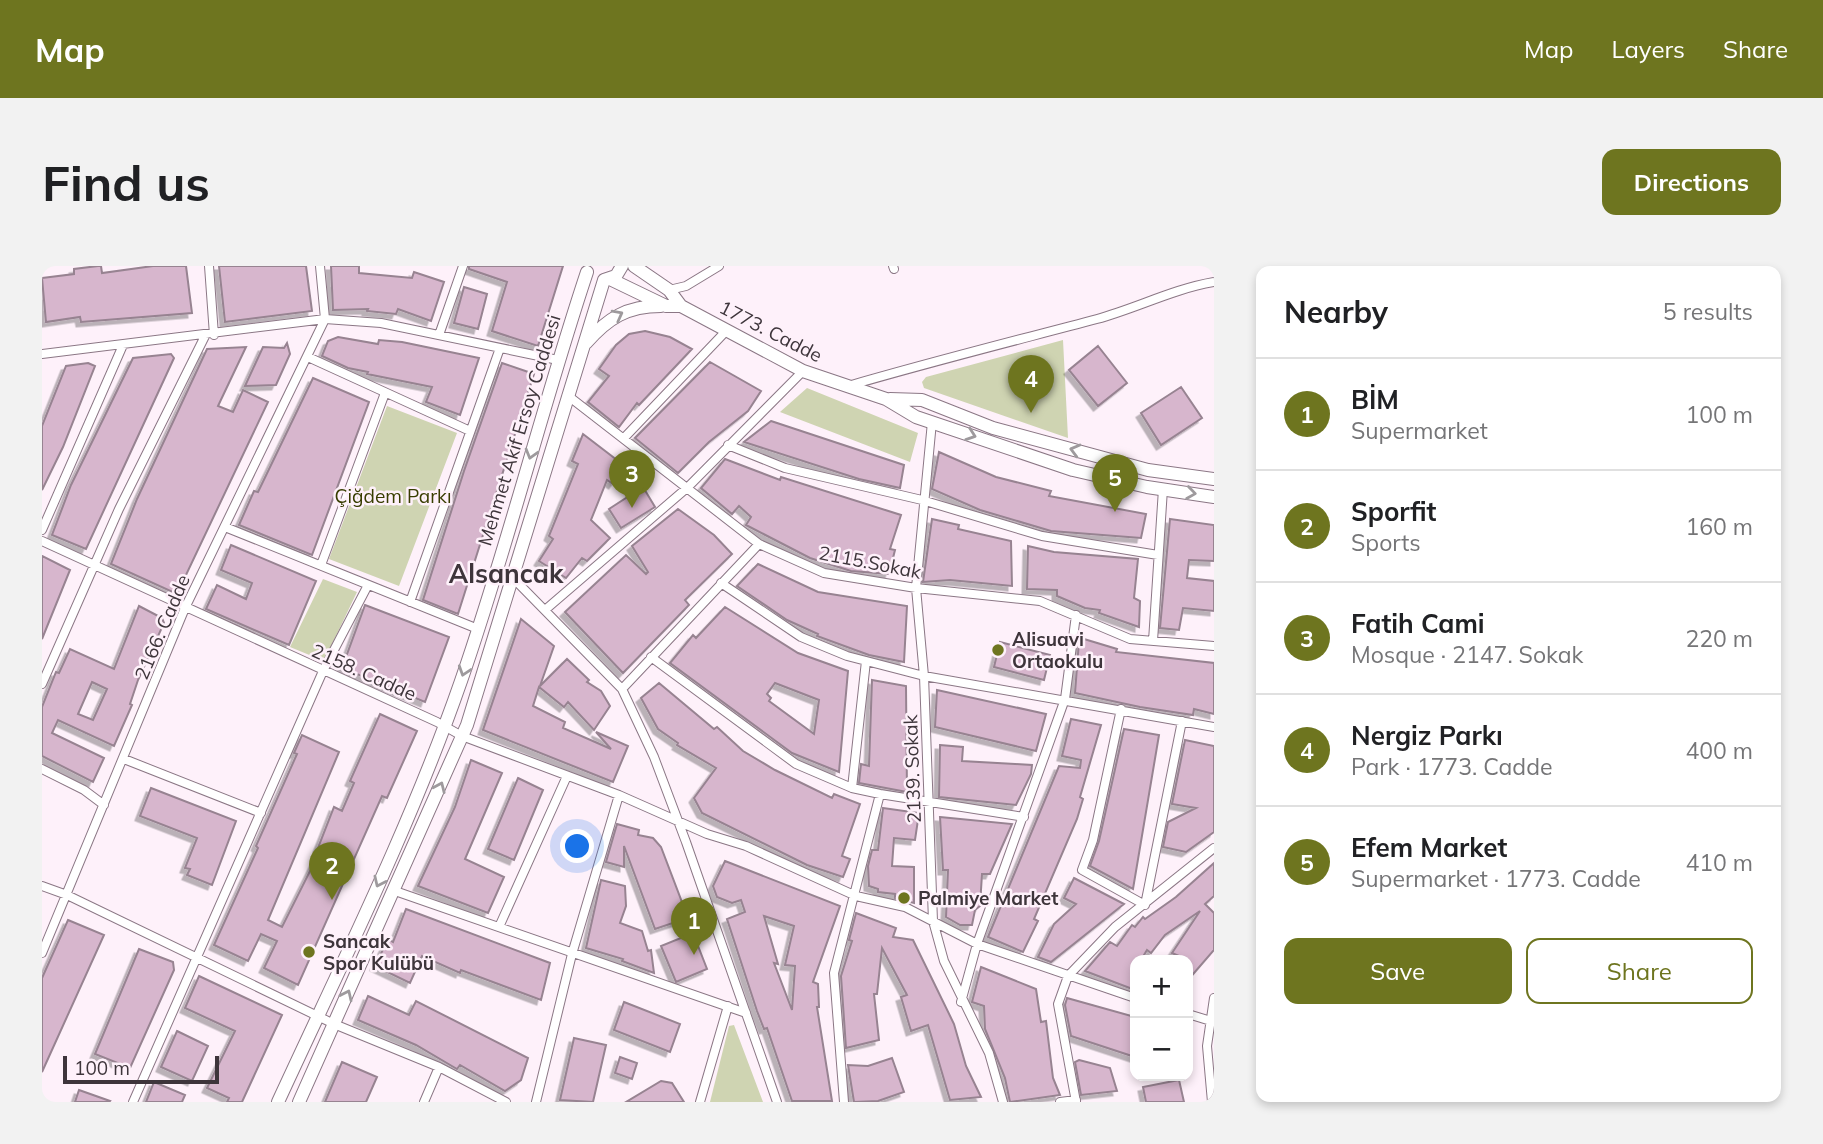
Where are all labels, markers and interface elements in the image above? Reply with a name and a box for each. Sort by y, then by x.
text: Map [35,29,105,70]
text: Map [1524,34,1573,64]
text: Layers [1611,34,1685,64]
text: Share [1723,34,1788,64]
button: Directions [1602,149,1781,215]
text: Find us [42,152,210,213]
text: Nearby [1284,293,1388,331]
street label: 1773. Cadde [716,295,826,367]
text: 5 results [1663,297,1753,326]
one-way arrow [611,310,623,323]
street label: Mehmet Akif Ersoy Caddesi [472,312,566,548]
pin: 4 [1008,355,1054,413]
text: BİM [1351,383,1399,416]
text: 1 [1300,400,1314,429]
text: 100 m [1685,400,1753,429]
text: Supermarket [1351,416,1488,445]
one-way arrow [965,427,977,441]
one-way arrow [1070,444,1082,458]
one-way arrow [525,448,540,460]
pin: 3 [609,450,655,508]
pin: 5 [1092,454,1138,512]
park label: Çiğdem Parkı [335,484,451,508]
one-way arrow [1185,486,1196,501]
text: Sporfit [1351,495,1436,528]
text: 2 [1300,512,1314,541]
text: 160 m [1685,512,1753,541]
text: Sports [1351,528,1421,557]
street label: 2115.Sokak [817,540,923,584]
district label: Alsancak [449,557,564,590]
street label: 2166. Cadde [129,571,195,683]
text: Fatih Cami [1351,607,1485,640]
text: 3 [1300,624,1314,653]
text: 220 m [1685,624,1753,653]
place label: Alisuavi Ortaokulu [1012,627,1103,673]
street label: 2158. Cadde [308,638,420,706]
text: Mosque · 2147. Sokak [1351,640,1583,669]
marker: Alisuavi Ortaokulu [990,642,1006,658]
one-way arrow [458,665,472,677]
street label: 2139. Sokak [898,714,926,824]
text: Nergiz Parkı [1351,719,1503,752]
text: 4 [1300,736,1314,765]
text: 400 m [1685,736,1753,765]
text: Park · 1773. Cadde [1351,752,1552,781]
one-way arrow [432,782,446,795]
your location [560,829,594,863]
text: Efem Market [1351,831,1507,864]
pin: 2 [309,842,355,900]
text: 5 [1300,848,1314,877]
text: 410 m [1685,848,1753,877]
text: Supermarket · 1773. Cadde [1351,864,1641,893]
one-way arrow [373,875,387,887]
place label: Palmiye Market [918,886,1058,910]
marker: Palmiye Market [896,890,912,906]
pin: 1 [671,897,717,955]
place label: Sancak Spor Kulübü [323,929,434,975]
button: Save [1284,938,1512,1004]
button: Share [1526,938,1753,1004]
marker: Sancak Spor Kulübü [301,944,317,960]
map controls [1130,955,1193,1081]
button: + [1130,955,1193,1018]
one-way arrow [339,990,353,1002]
button: − [1130,1018,1193,1081]
scale bar [63,1053,219,1085]
text: 100 m [74,1056,130,1080]

